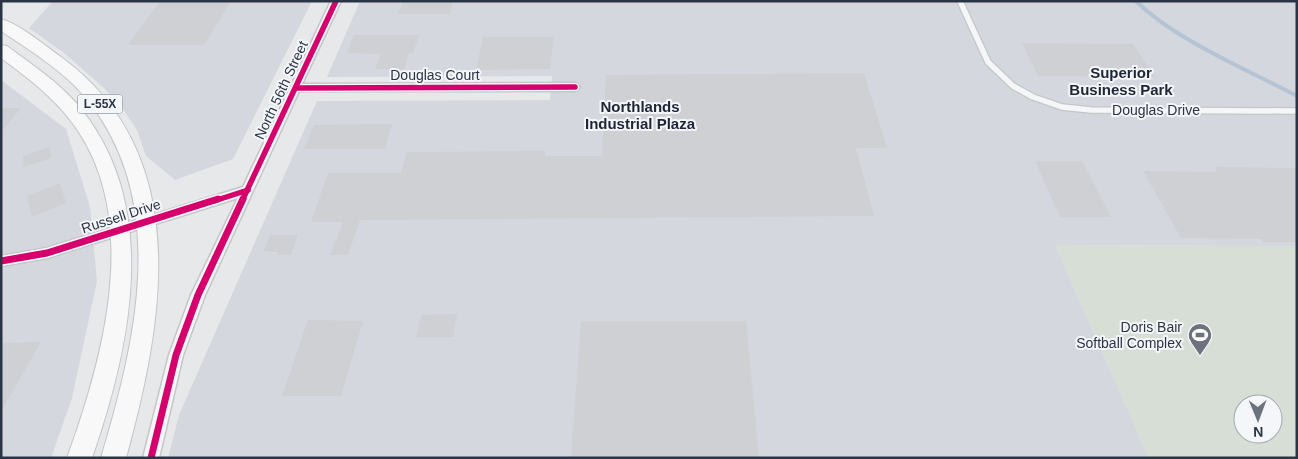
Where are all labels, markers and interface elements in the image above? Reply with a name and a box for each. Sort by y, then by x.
street label: North 56th Street [251,38,311,142]
district label: Superior Business Park [1069,64,1173,98]
street label: Douglas Court [390,67,480,83]
road number: L-55X [78,95,122,114]
district label: Northlands Industrial Plaza [585,98,696,132]
street label: Douglas Drive [1112,102,1200,118]
street label: Russell Drive [79,196,163,236]
place label: Doris Bair Softball Complex [1076,319,1182,351]
sports icon: Doris Bair Softball Complex [1187,322,1213,356]
north arrow [1233,394,1283,444]
text: N [1253,424,1263,440]

